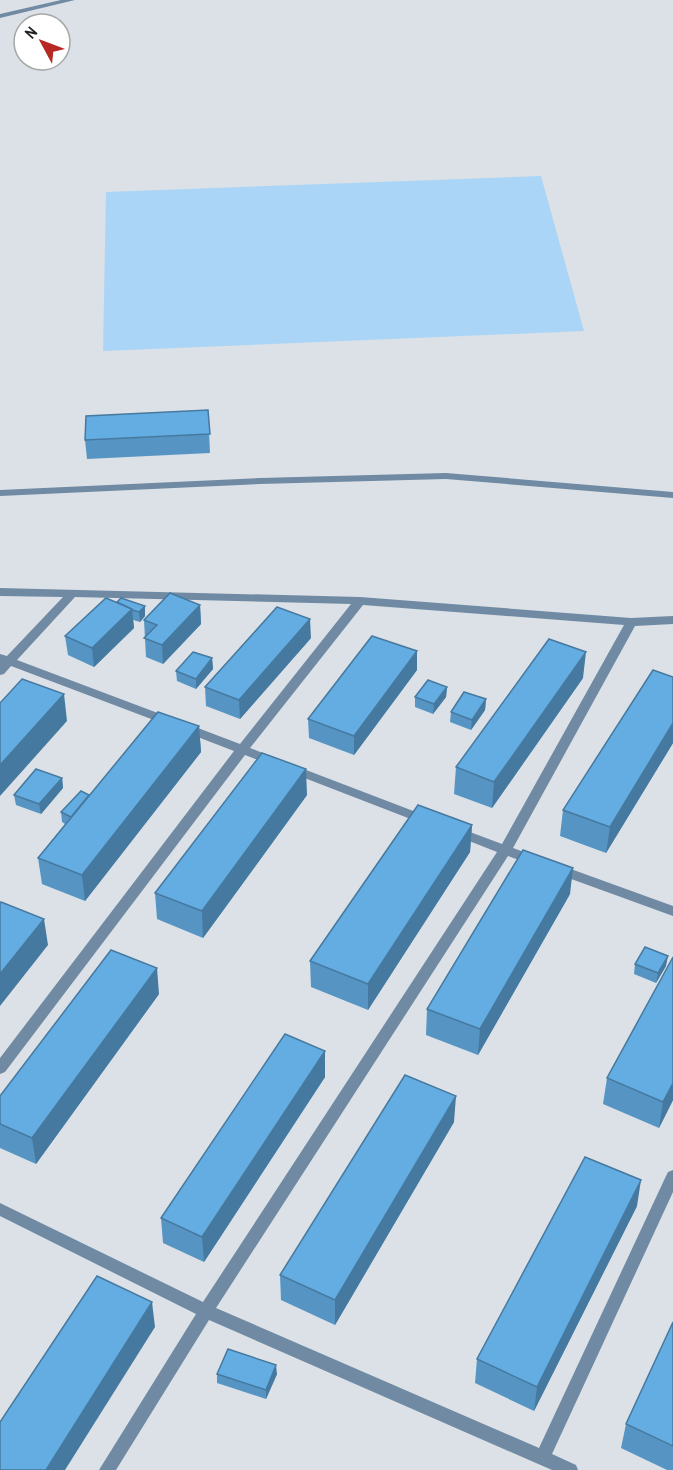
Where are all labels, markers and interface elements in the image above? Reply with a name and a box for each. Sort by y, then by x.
north arrow [12,12,72,72]
text: N [19,21,42,43]

